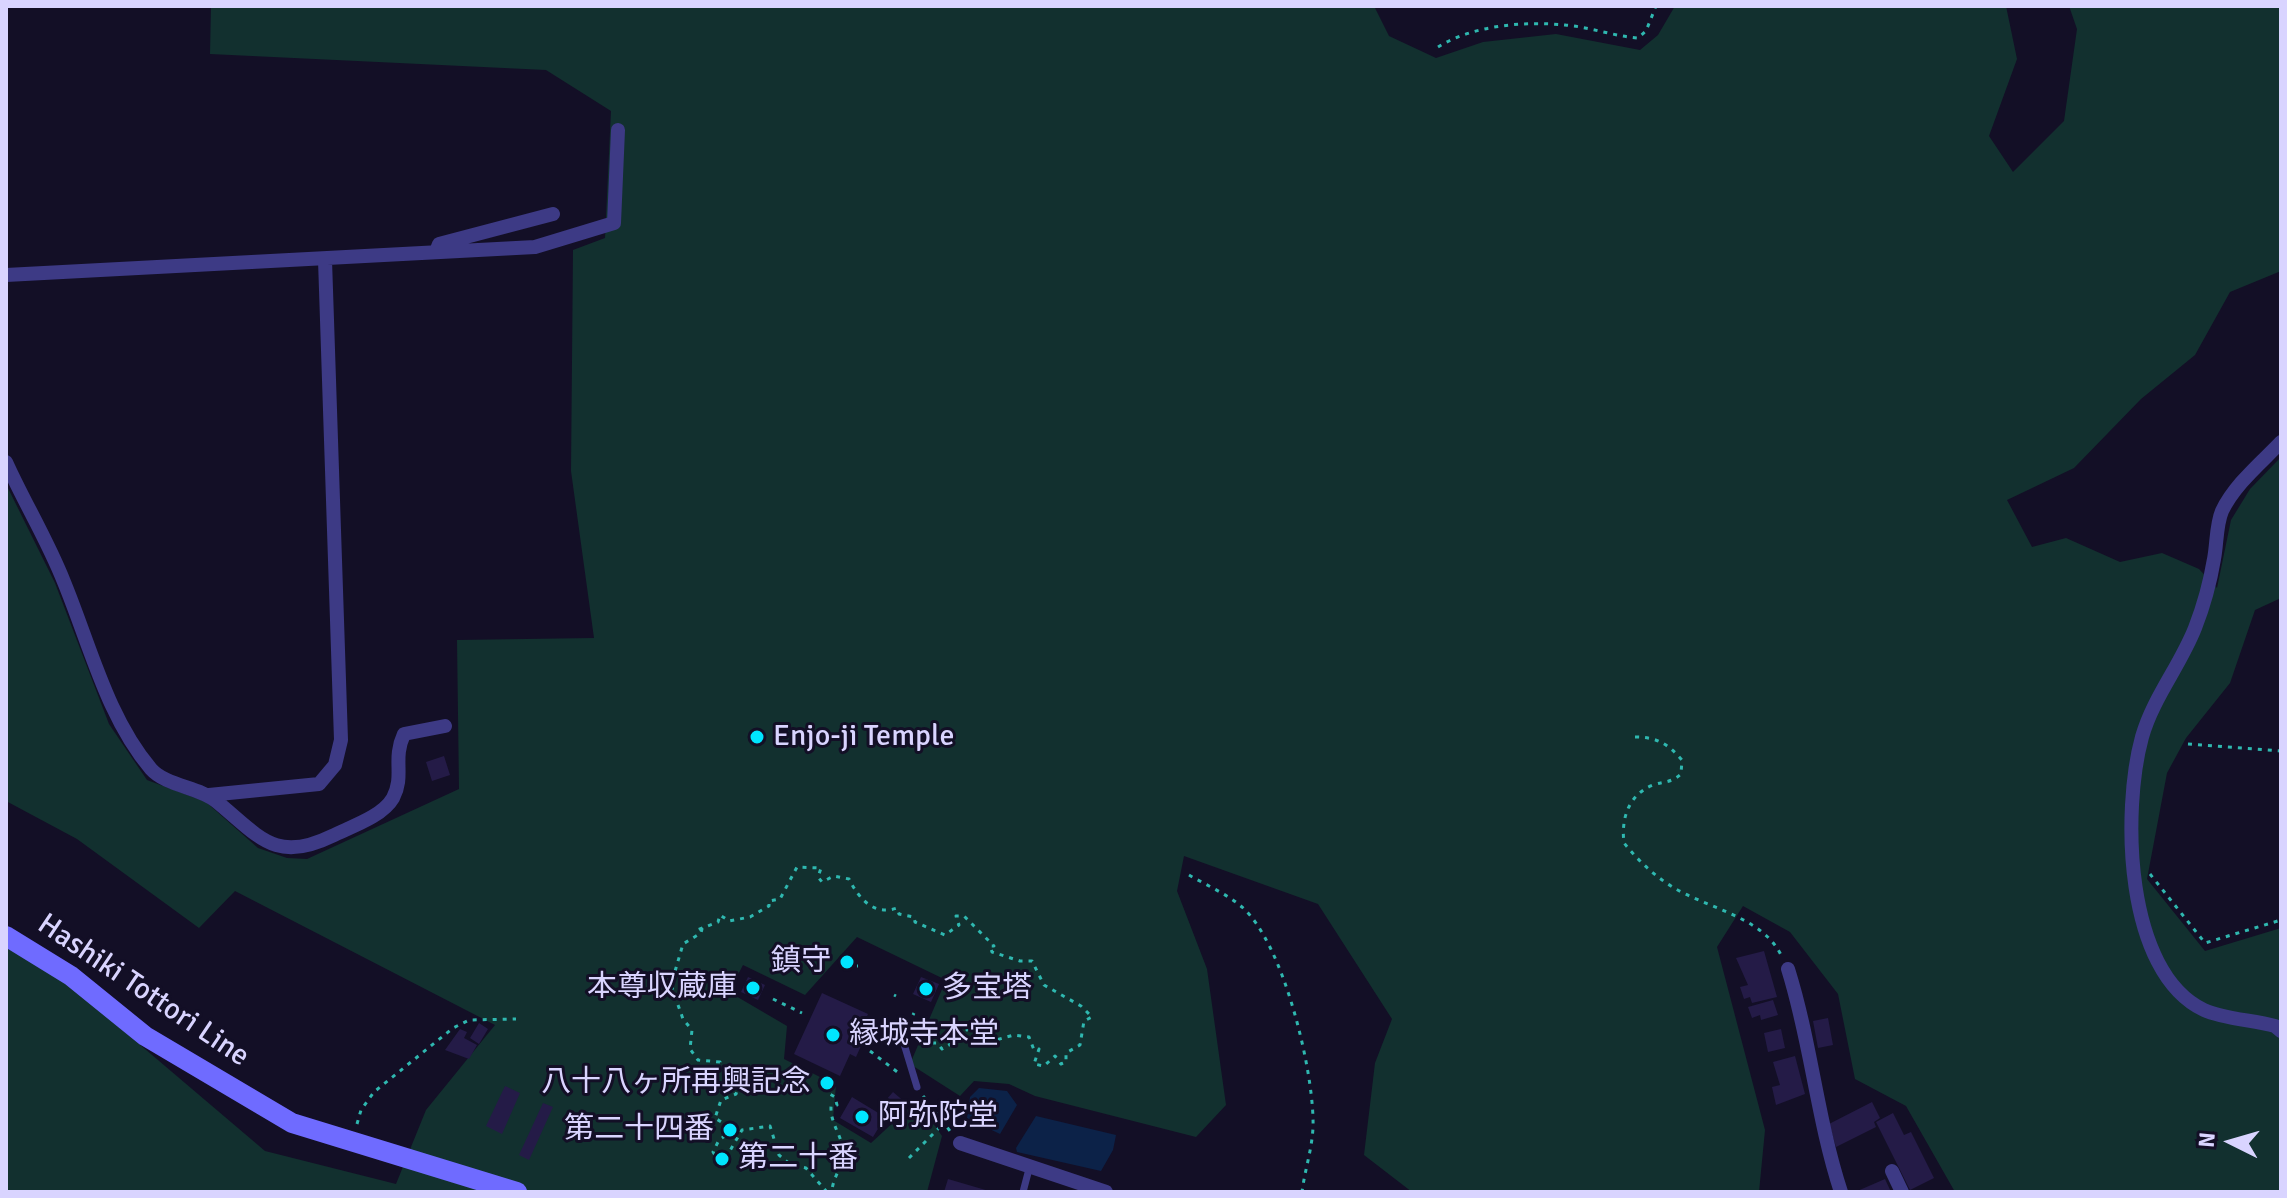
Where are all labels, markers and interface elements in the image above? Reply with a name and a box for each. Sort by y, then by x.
place label: Enjo-ji Temple [773,719,954,755]
marker: Enjo-ji Temple [748,728,766,746]
street label: Hashiki Tottori Line [30,907,256,1075]
place label: 鎮守 [771,944,831,980]
marker: 鎮守 [838,953,856,971]
place label: 本尊収蔵庫 [587,970,737,1006]
place label: 多宝塔 [942,971,1032,1007]
marker: 本尊収蔵庫 [744,979,762,997]
marker: 多宝塔 [917,980,935,998]
place label: 縁城寺本堂 [849,1017,999,1053]
marker: 縁城寺本堂 [824,1026,842,1044]
place label: 八十八ヶ所再興記念 [541,1065,811,1101]
marker: 八十八ヶ所再興記念 [818,1074,836,1092]
place label: 阿弥陀堂 [878,1099,998,1135]
north arrow [2191,1102,2271,1182]
marker: 阿弥陀堂 [853,1108,871,1126]
place label: 第二十四番 [564,1112,714,1148]
marker: 第二十四番 [721,1121,739,1139]
text: N [2192,1131,2221,1149]
place label: 第二十番 [738,1141,858,1177]
marker: 第二十番 [713,1150,731,1168]

